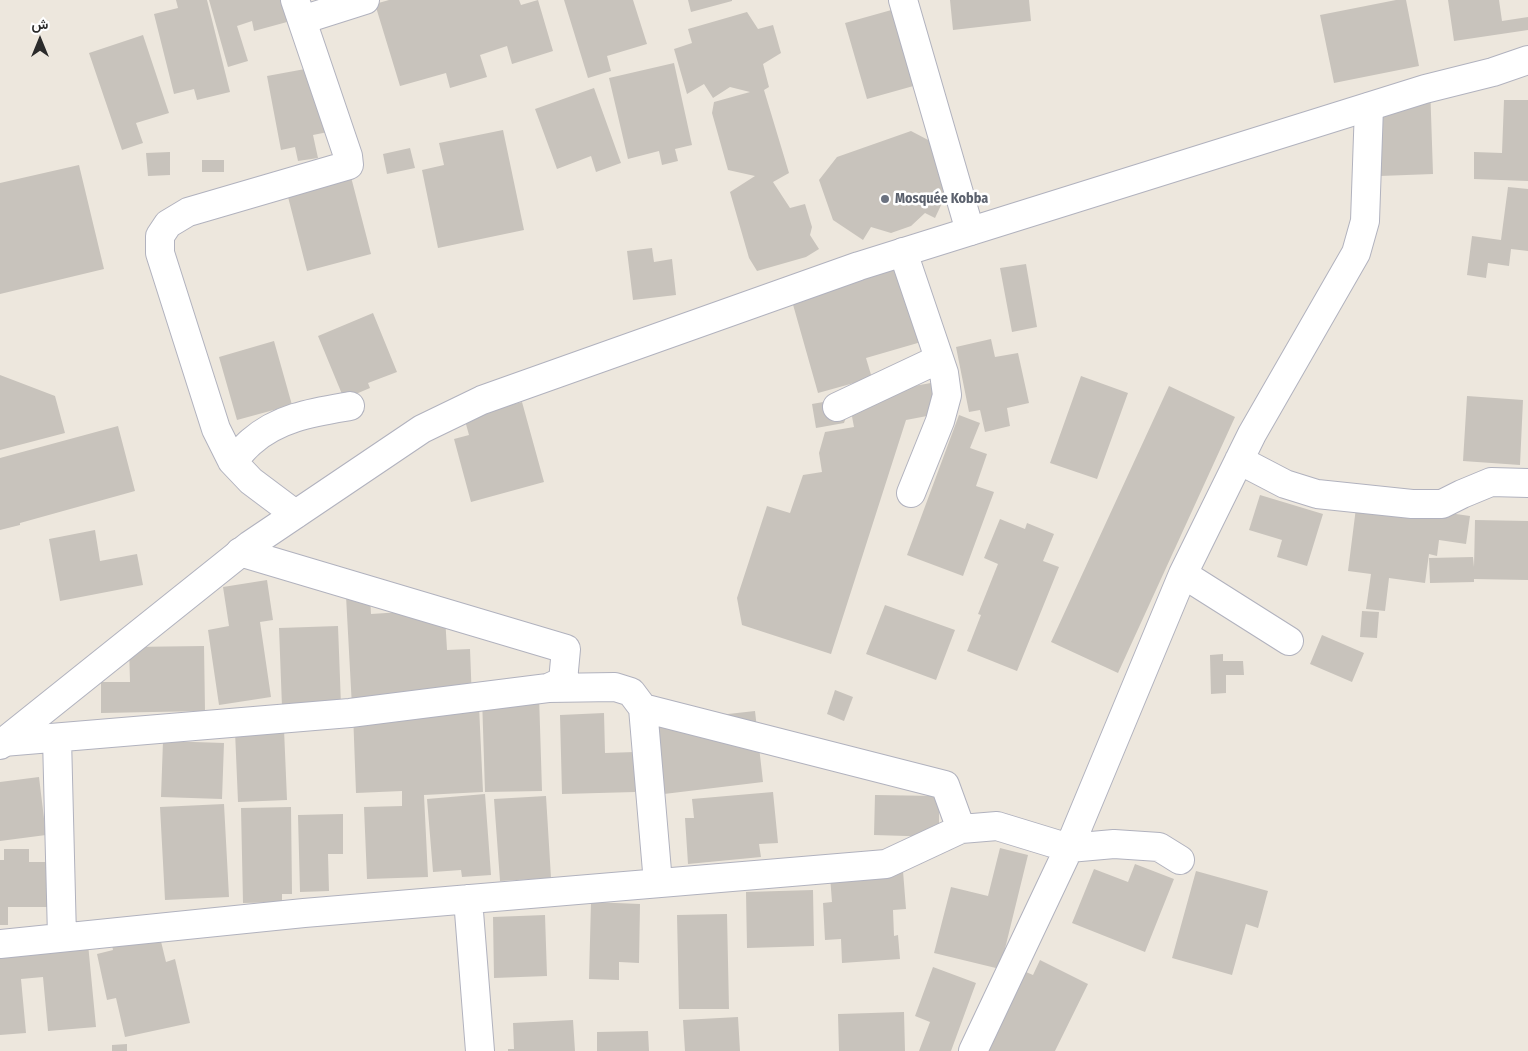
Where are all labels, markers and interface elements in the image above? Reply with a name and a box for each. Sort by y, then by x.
north arrow [15,15,65,65]
text: ش [32,16,48,33]
place label: Mosquée Kobba [895,191,988,207]
marker: Mosquée Kobba [879,193,891,205]

